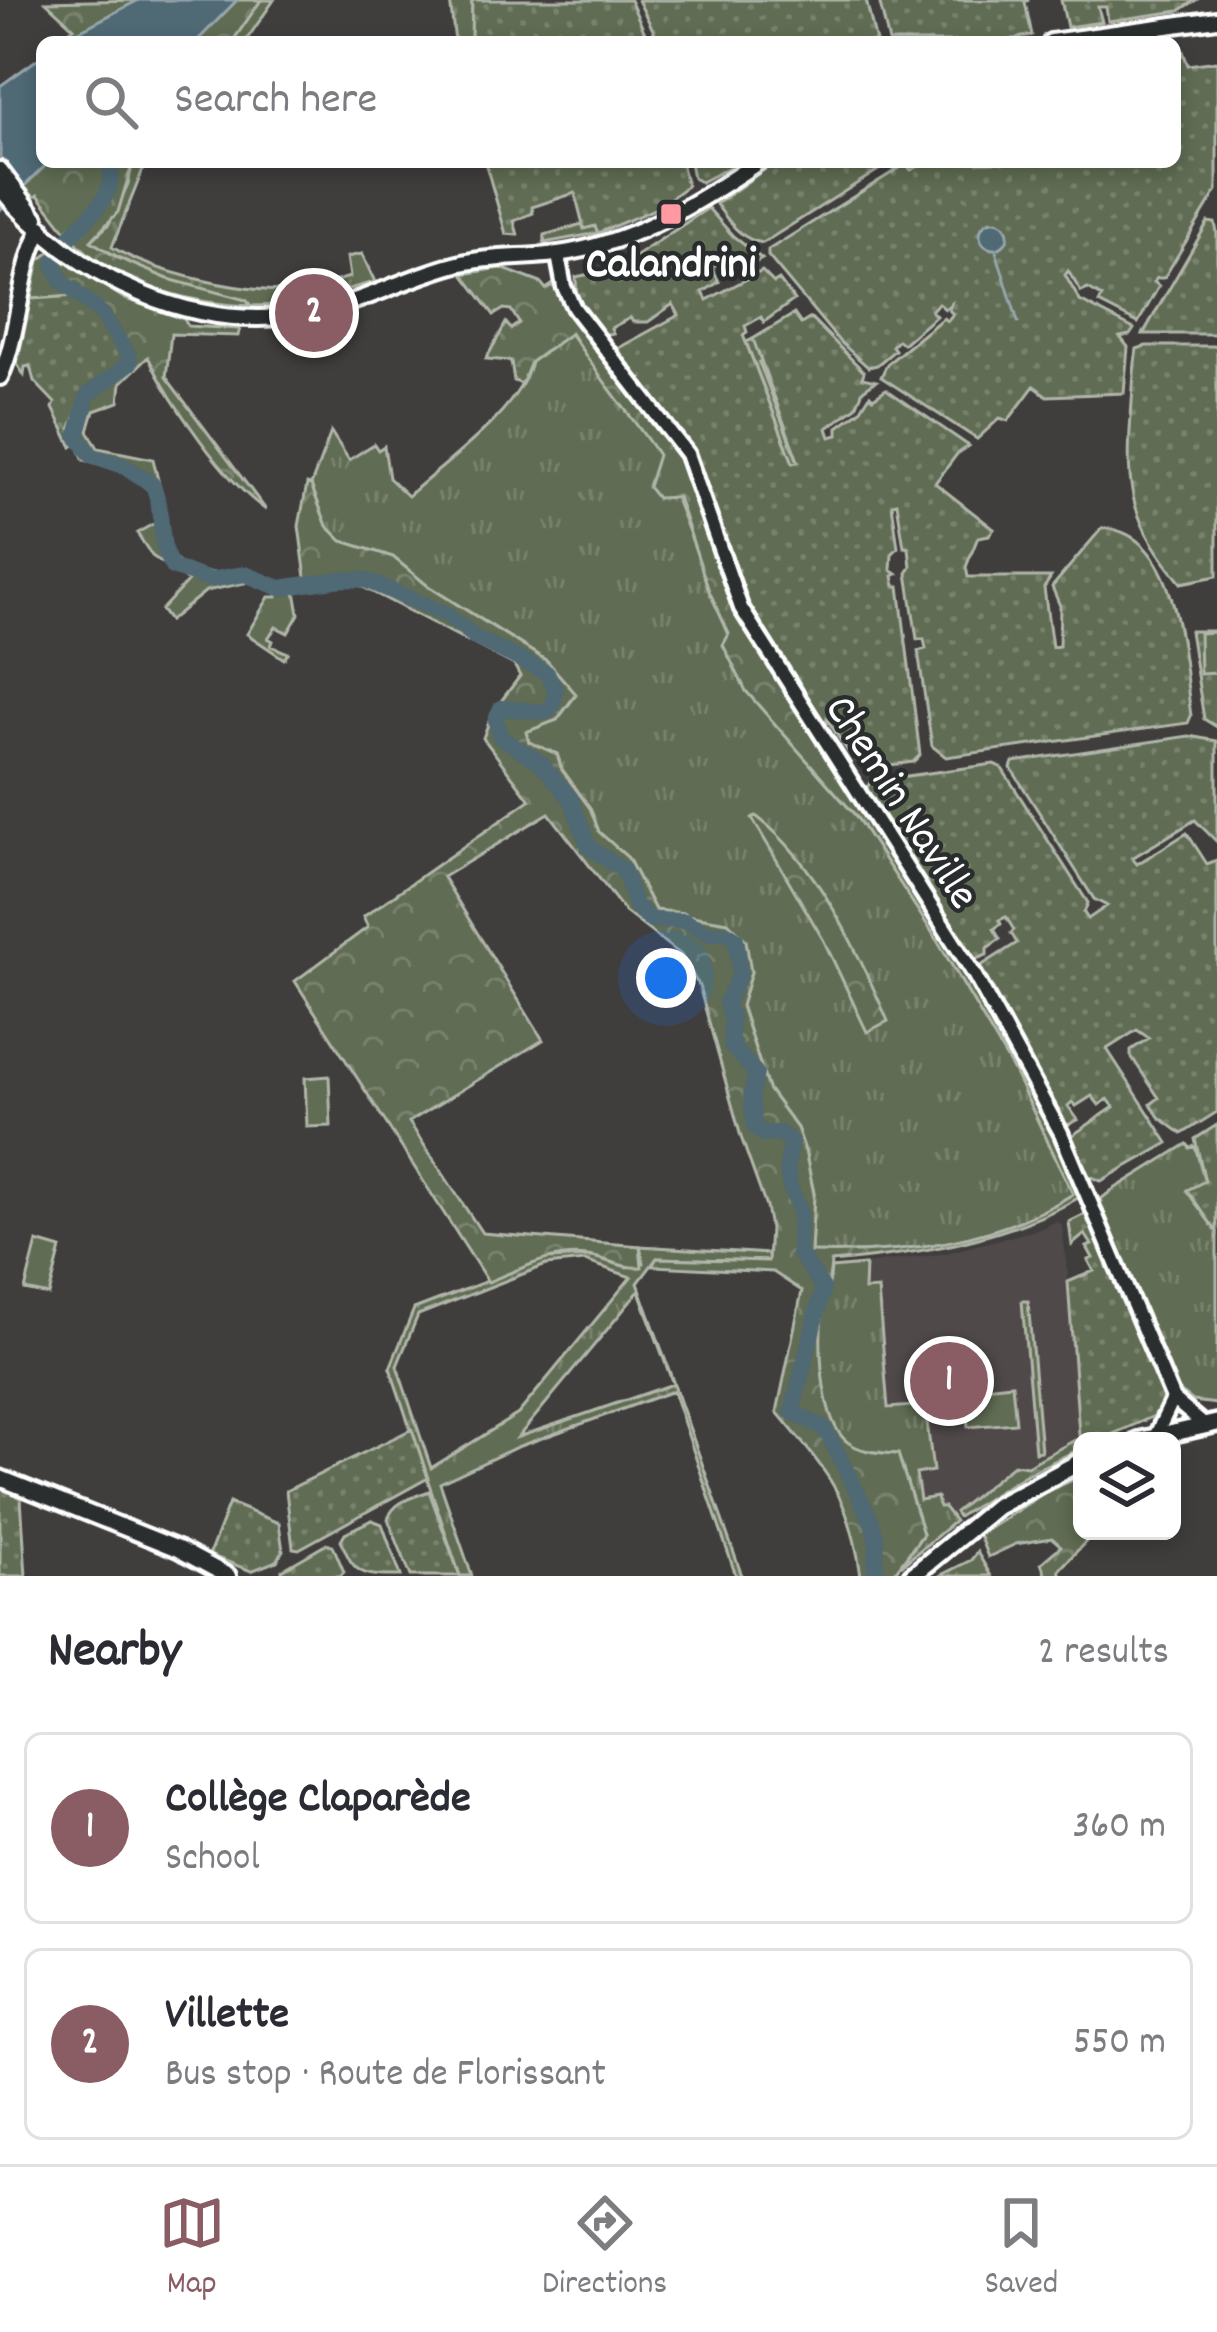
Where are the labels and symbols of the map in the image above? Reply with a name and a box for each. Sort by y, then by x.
marker: Calandrini [658,201,684,227]
place label: Calandrini [585,235,757,299]
pin: 2 [275,268,353,358]
street label: Chemin Naville [806,684,993,924]
your location [636,948,696,1008]
pin: 1 [910,1336,988,1426]

